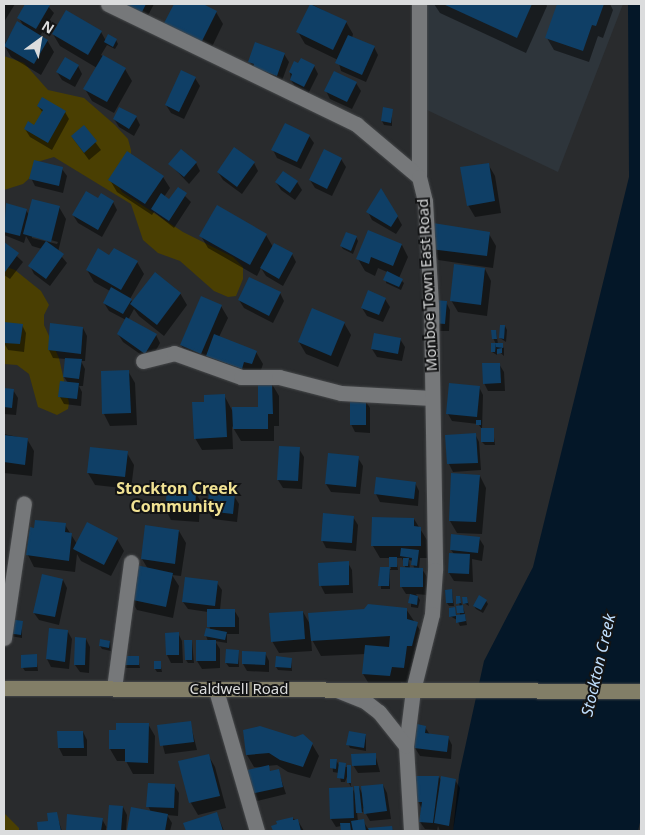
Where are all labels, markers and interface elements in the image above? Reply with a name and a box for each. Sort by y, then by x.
north arrow [15,15,65,65]
text: N [38,16,58,38]
street label: Monboe Town East Road [413,198,441,372]
district label: Stockton Creek Community [116,478,238,516]
water label: Stockton Creek [577,612,619,718]
street label: Caldwell Road [190,680,288,698]

